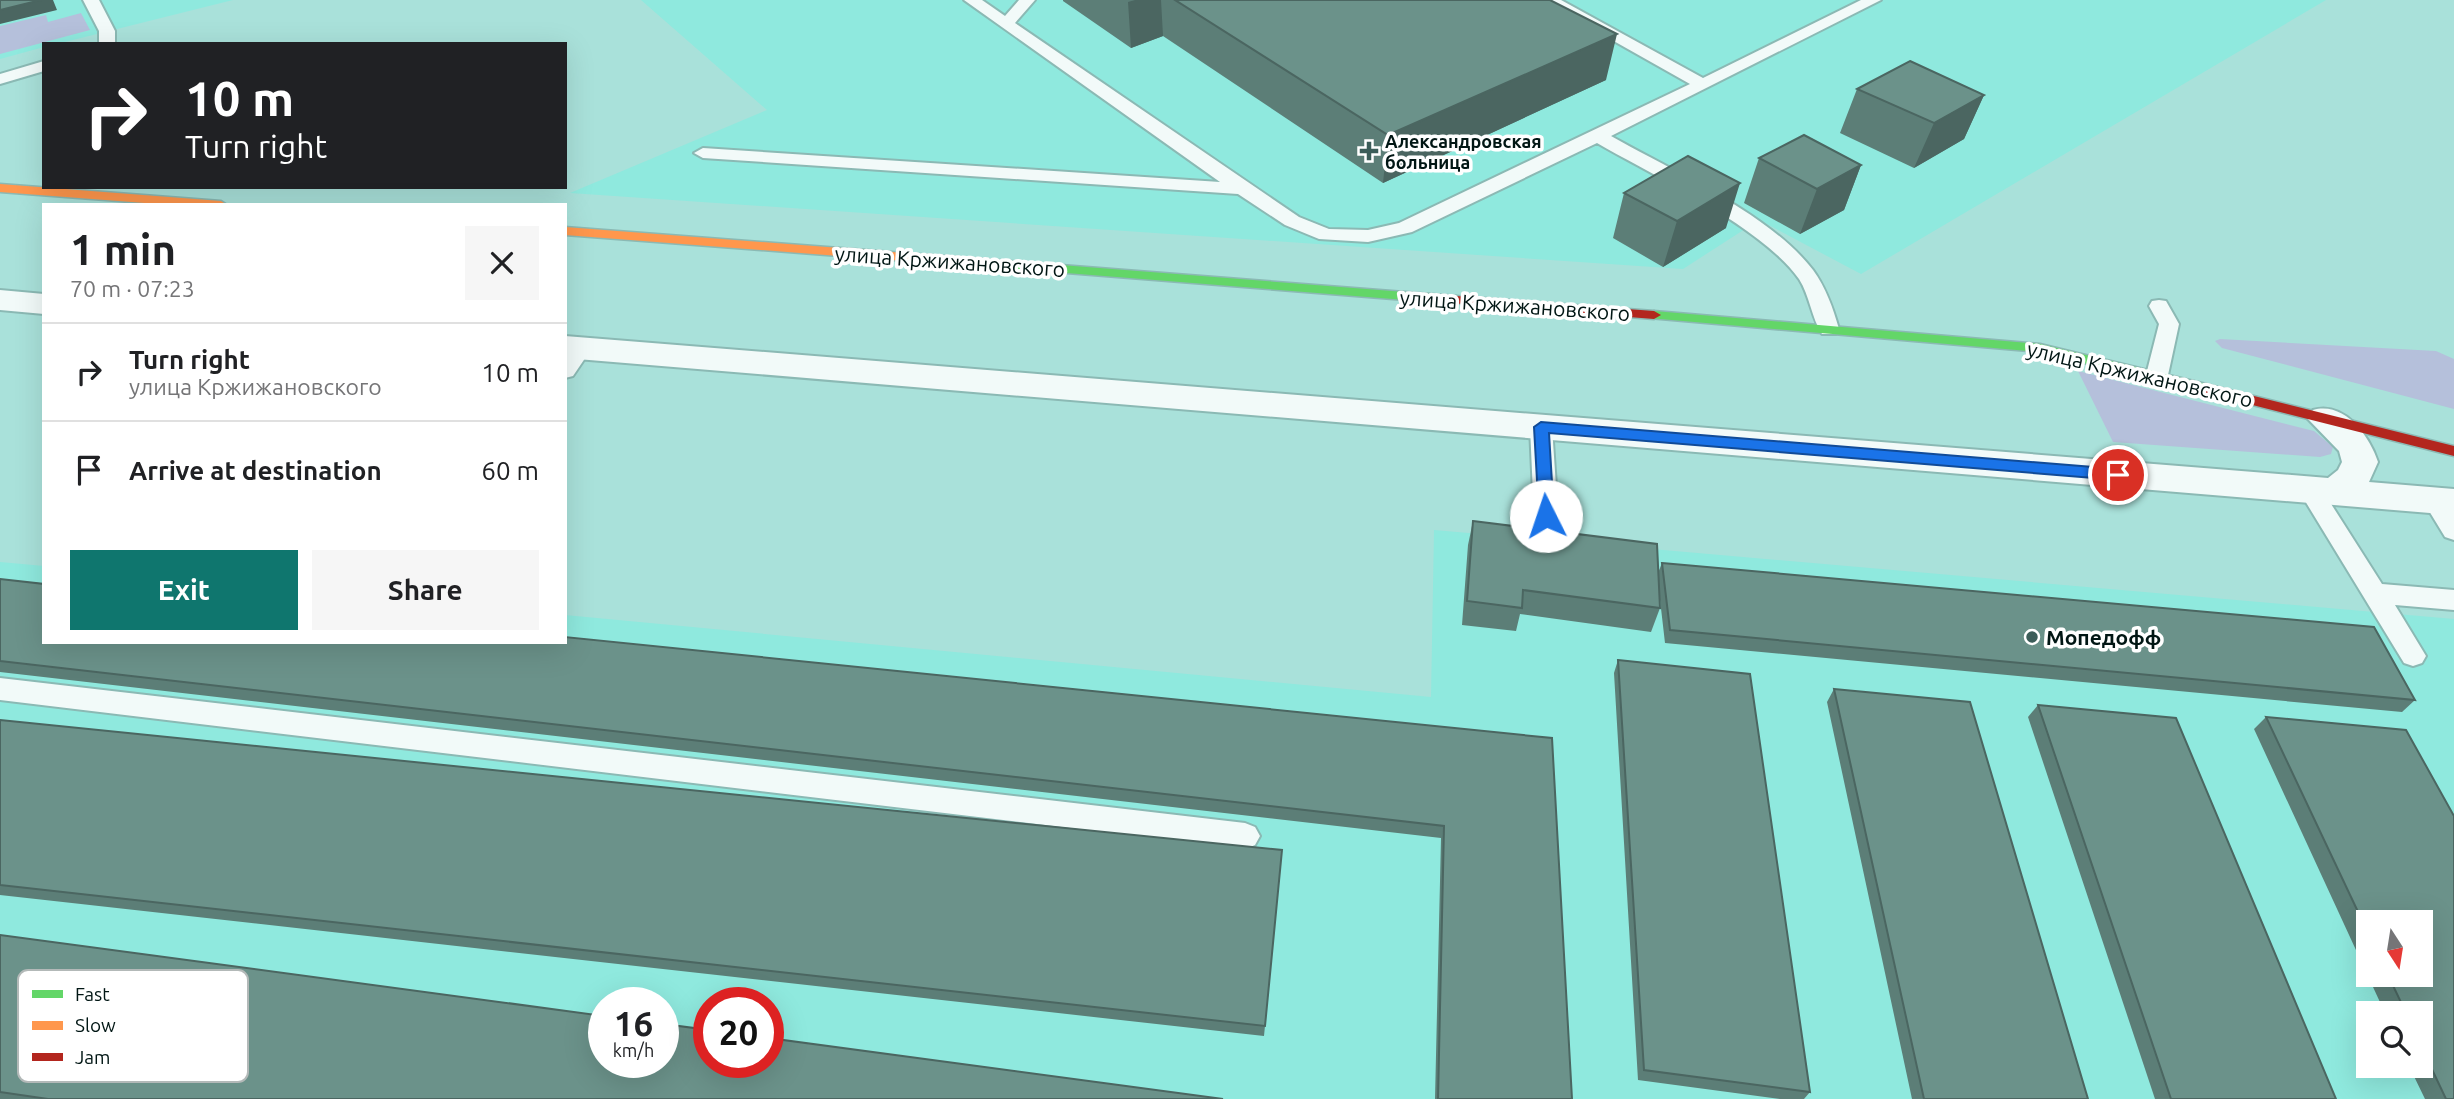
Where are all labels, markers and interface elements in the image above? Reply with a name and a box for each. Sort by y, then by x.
icon: right [70,70,161,161]
text: 10 m [185,70,294,125]
text: Turn right [185,128,327,164]
place label: Александровская больница [1385,131,1542,172]
marker: Александровская больница [1359,141,1379,161]
text: 1 min [70,226,176,273]
button: close [465,226,539,300]
street label: улица Кржижановского [834,241,1066,281]
text: 70 m · 07:23 [70,276,195,301]
street label: улица Кржижановского [1399,285,1631,325]
street label: улица Кржижановского [2025,336,2255,412]
text: Turn right [129,345,250,374]
icon: right [70,353,108,391]
text: 10 m [481,358,539,387]
text: улица Кржижановского [129,374,382,399]
pin [2088,445,2148,505]
icon: arrive [70,451,108,489]
text: Arrive at destination [129,456,382,485]
text: 60 m [481,456,539,485]
icon: arrive [2099,456,2137,494]
position arrow [1509,479,1583,553]
button: Exit [70,550,298,630]
button: Share [312,550,539,630]
place label: Мопедофф [2046,625,2161,649]
marker: Мопедофф [2024,629,2040,645]
north arrow [2356,910,2432,987]
map controls [2356,910,2433,1078]
legend [18,970,248,1082]
text: Fast [75,983,110,1005]
speed limit sign: 20 [693,987,784,1078]
button: search [2356,1001,2433,1078]
text: 16 [614,1003,653,1043]
text: Slow [75,1014,116,1036]
text: km/h [613,1040,654,1060]
text: Jam [75,1046,111,1068]

